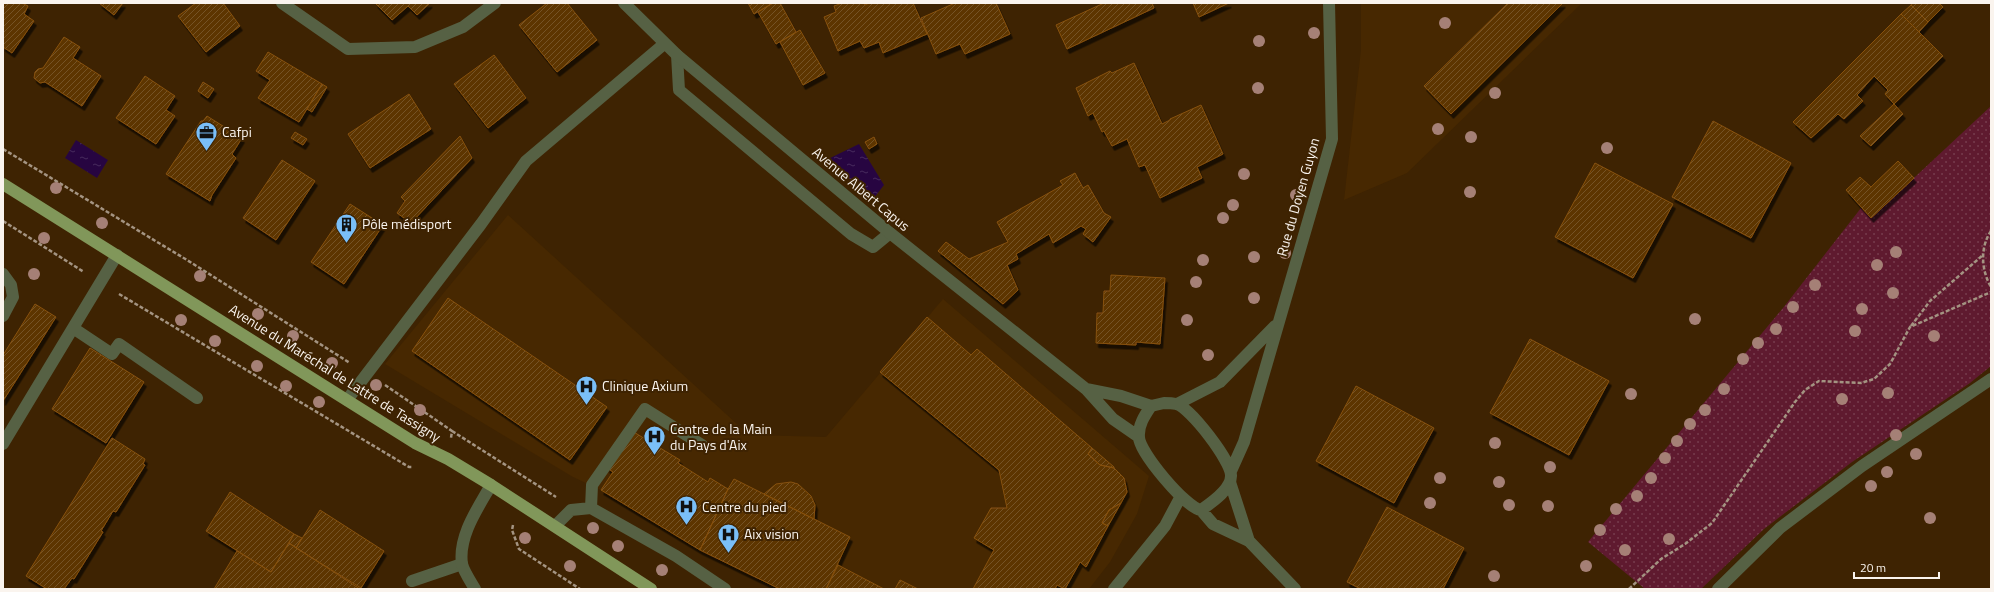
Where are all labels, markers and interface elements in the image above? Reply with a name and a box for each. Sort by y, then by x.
office icon: Cafpi [193,119,219,152]
place label: Cafpi [222,121,252,142]
street label: Rue du Doyen Guyon [1271,135,1324,259]
street label: Avenue Albert Capus [808,141,915,236]
building icon: Pôle médisport [334,211,360,244]
place label: Pôle médisport [362,213,451,234]
street label: Avenue du Maréchal de Lattre de Tassigny [225,298,446,447]
hospital icon: Clinique Axium [573,373,599,406]
place label: Clinique Axium [602,375,688,396]
place label: Centre de la Main du Pays d'Aix [670,418,772,455]
hospital icon: Centre de la Main du Pays d'Aix [641,424,667,457]
hospital icon: Centre du pied [673,494,699,527]
place label: Centre du pied [702,496,787,517]
hospital icon: Aix vision [716,521,742,554]
place label: Aix vision [744,523,799,544]
scale bar [1854,554,1939,580]
text: 20 m [1860,558,1886,577]

